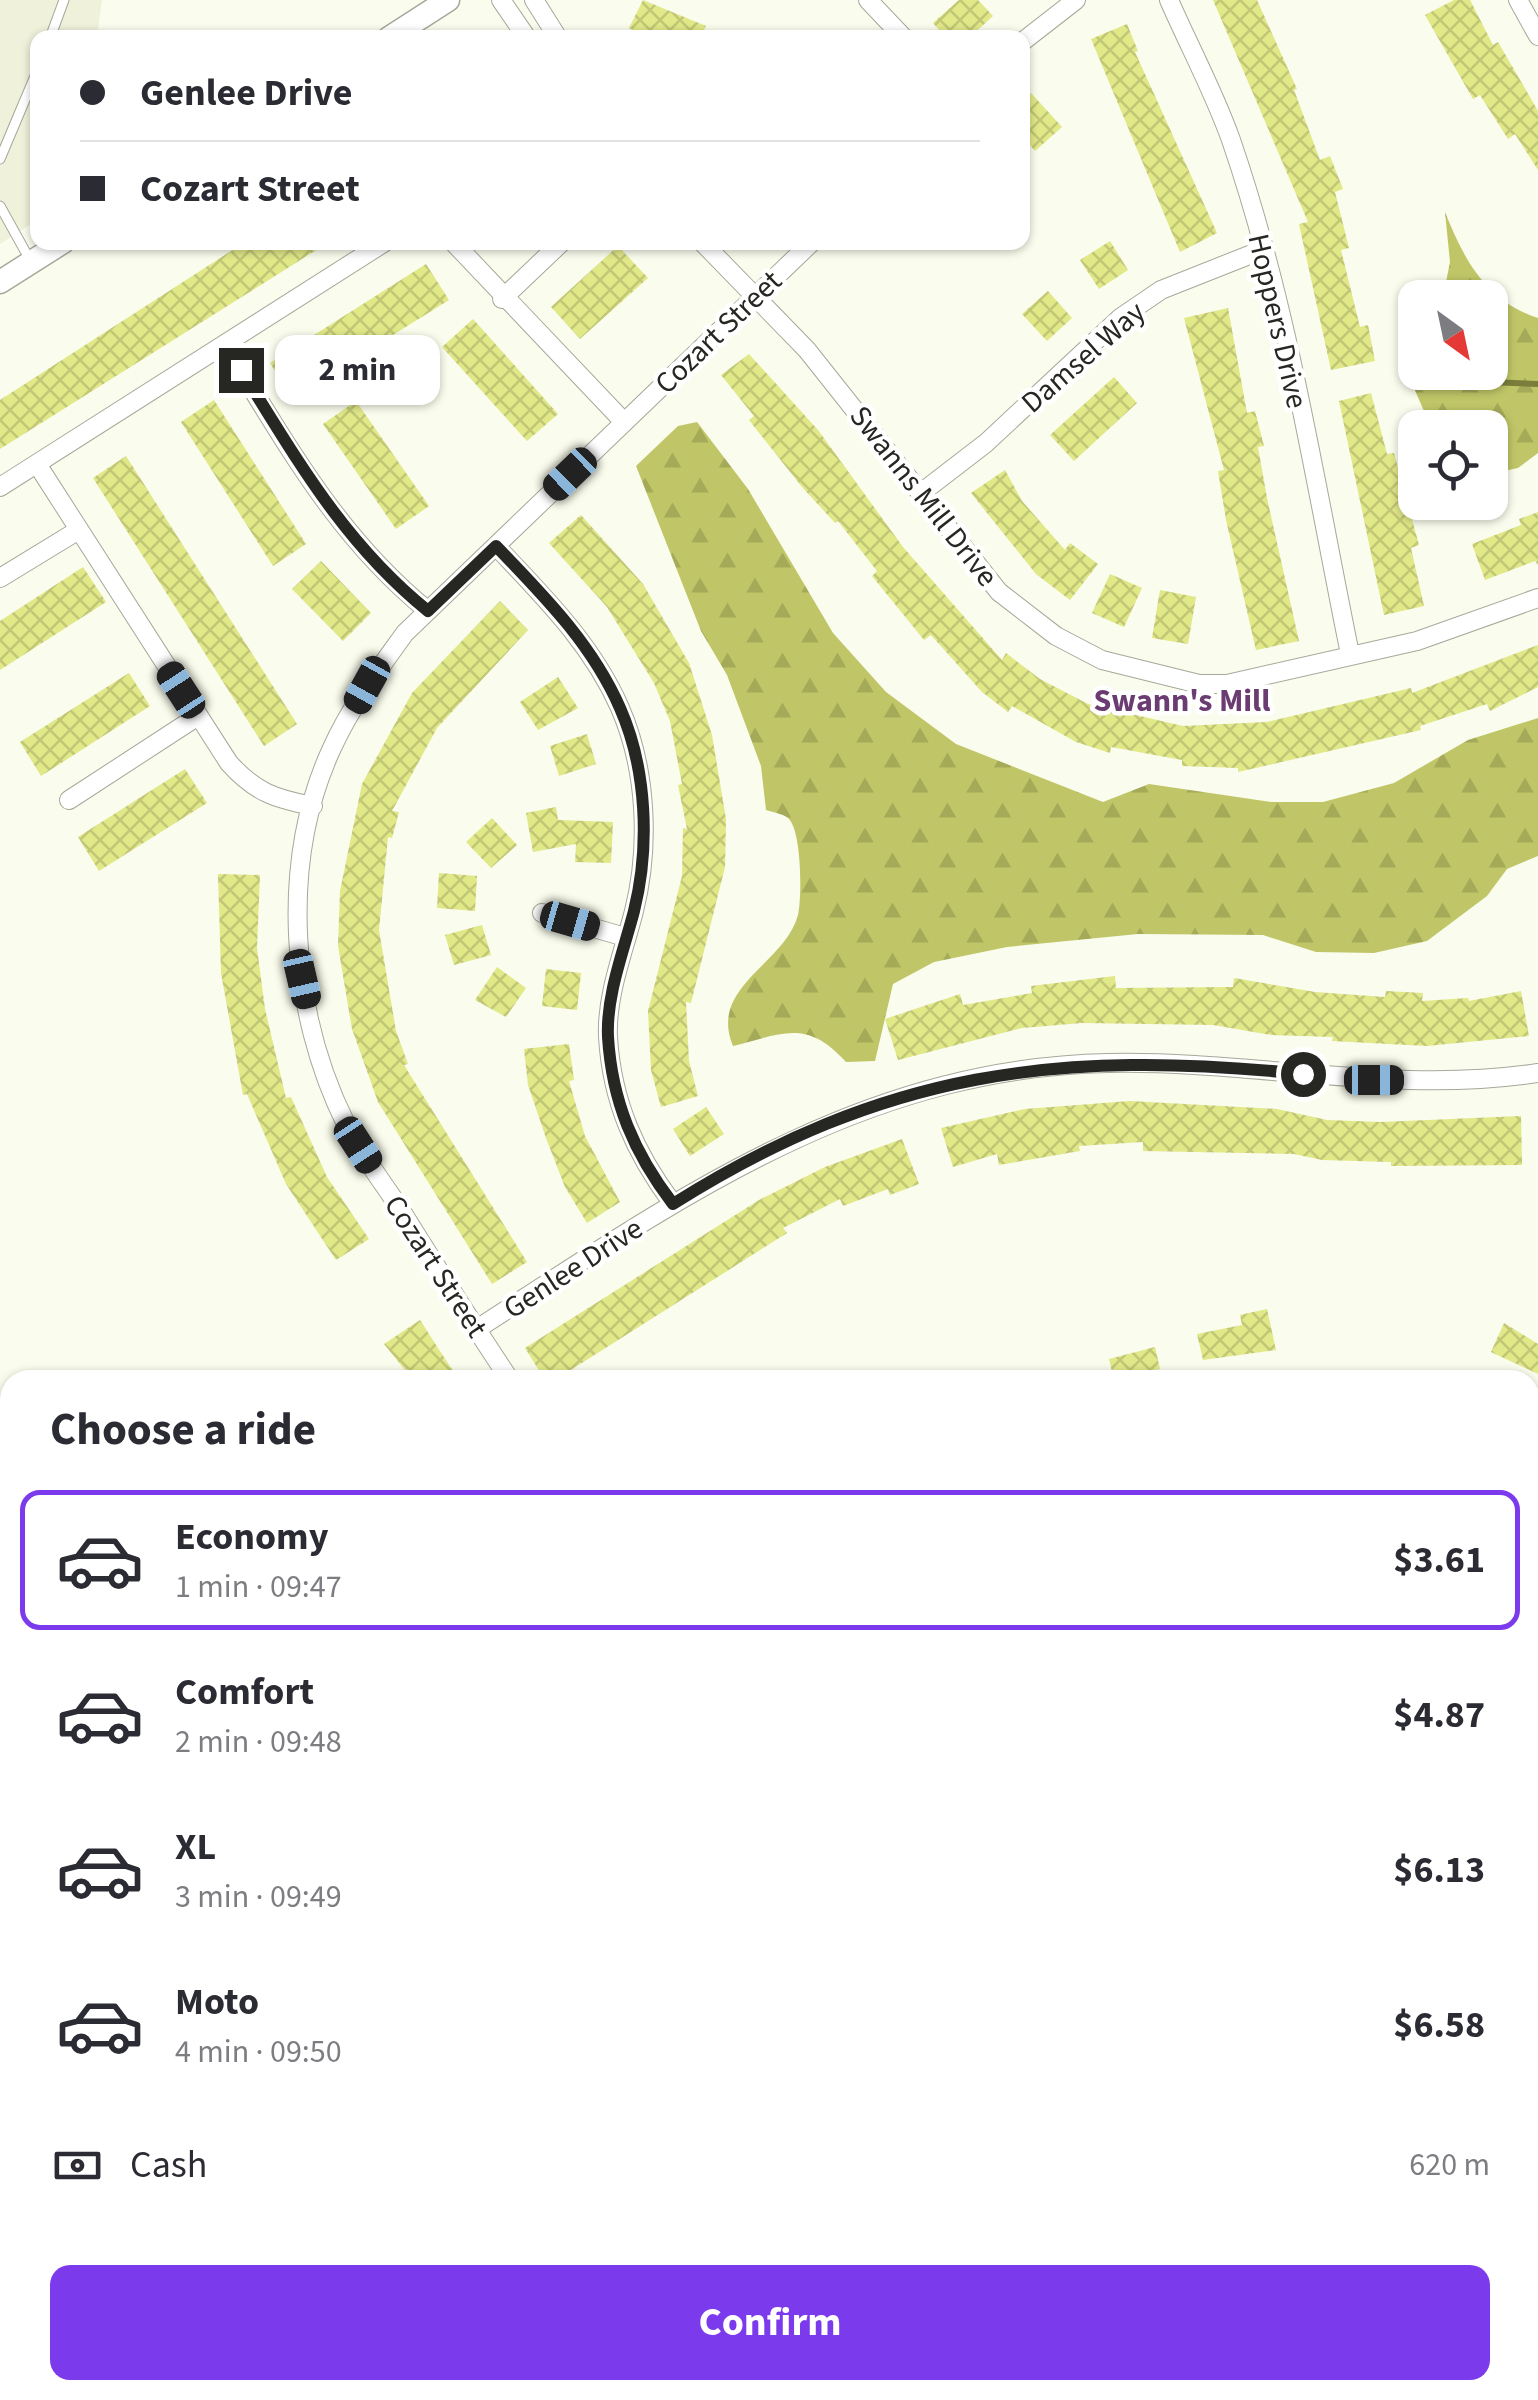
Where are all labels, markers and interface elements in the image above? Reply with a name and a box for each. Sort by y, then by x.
text: Genlee Drive [140,66,353,120]
text: Cozart Street [140,162,360,216]
street label: Hoppers Drive [1237,230,1318,413]
street label: Cozart Street [645,261,792,404]
north arrow [1398,280,1508,390]
map controls [1398,280,1508,520]
street label: Damsel Way [1012,291,1155,423]
callout: 2 min [276,335,441,405]
text: 2 min [319,347,396,393]
route end [219,348,264,393]
street label: Swanns Mill Drive [839,397,1008,596]
button: locate [1398,410,1508,520]
car [538,442,602,506]
car [339,651,395,719]
car [152,657,210,723]
district label: Swann's Mill [1094,678,1270,724]
car [537,898,603,944]
car [281,946,323,1012]
route start [1281,1052,1326,1097]
car [1344,1065,1404,1095]
car [329,1112,387,1178]
street label: Cozart Street [373,1187,498,1346]
street label: Genlee Drive [495,1207,651,1330]
text: Choose a ride [50,1398,316,1462]
text: Economy [175,1510,328,1564]
icon: car [55,1515,145,1605]
text: $3.61 [1393,1533,1485,1587]
text: 1 min · 09:47 [175,1564,342,1610]
text: Comfort [175,1665,314,1719]
icon: car [55,1670,145,1760]
text: $4.87 [1393,1688,1485,1742]
text: 2 min · 09:48 [175,1719,342,1765]
text: XL [175,1820,216,1874]
icon: car [55,1825,145,1915]
text: $6.13 [1393,1843,1485,1897]
text: 3 min · 09:49 [175,1874,342,1920]
text: Moto [175,1975,259,2029]
icon: car [55,1980,145,2070]
text: $6.58 [1393,1998,1485,2052]
text: 4 min · 09:50 [175,2029,342,2075]
icon: cash [50,2138,105,2193]
text: Cash [130,2138,207,2192]
text: 620 m [1409,2142,1490,2188]
button: Confirm [50,2265,1490,2380]

